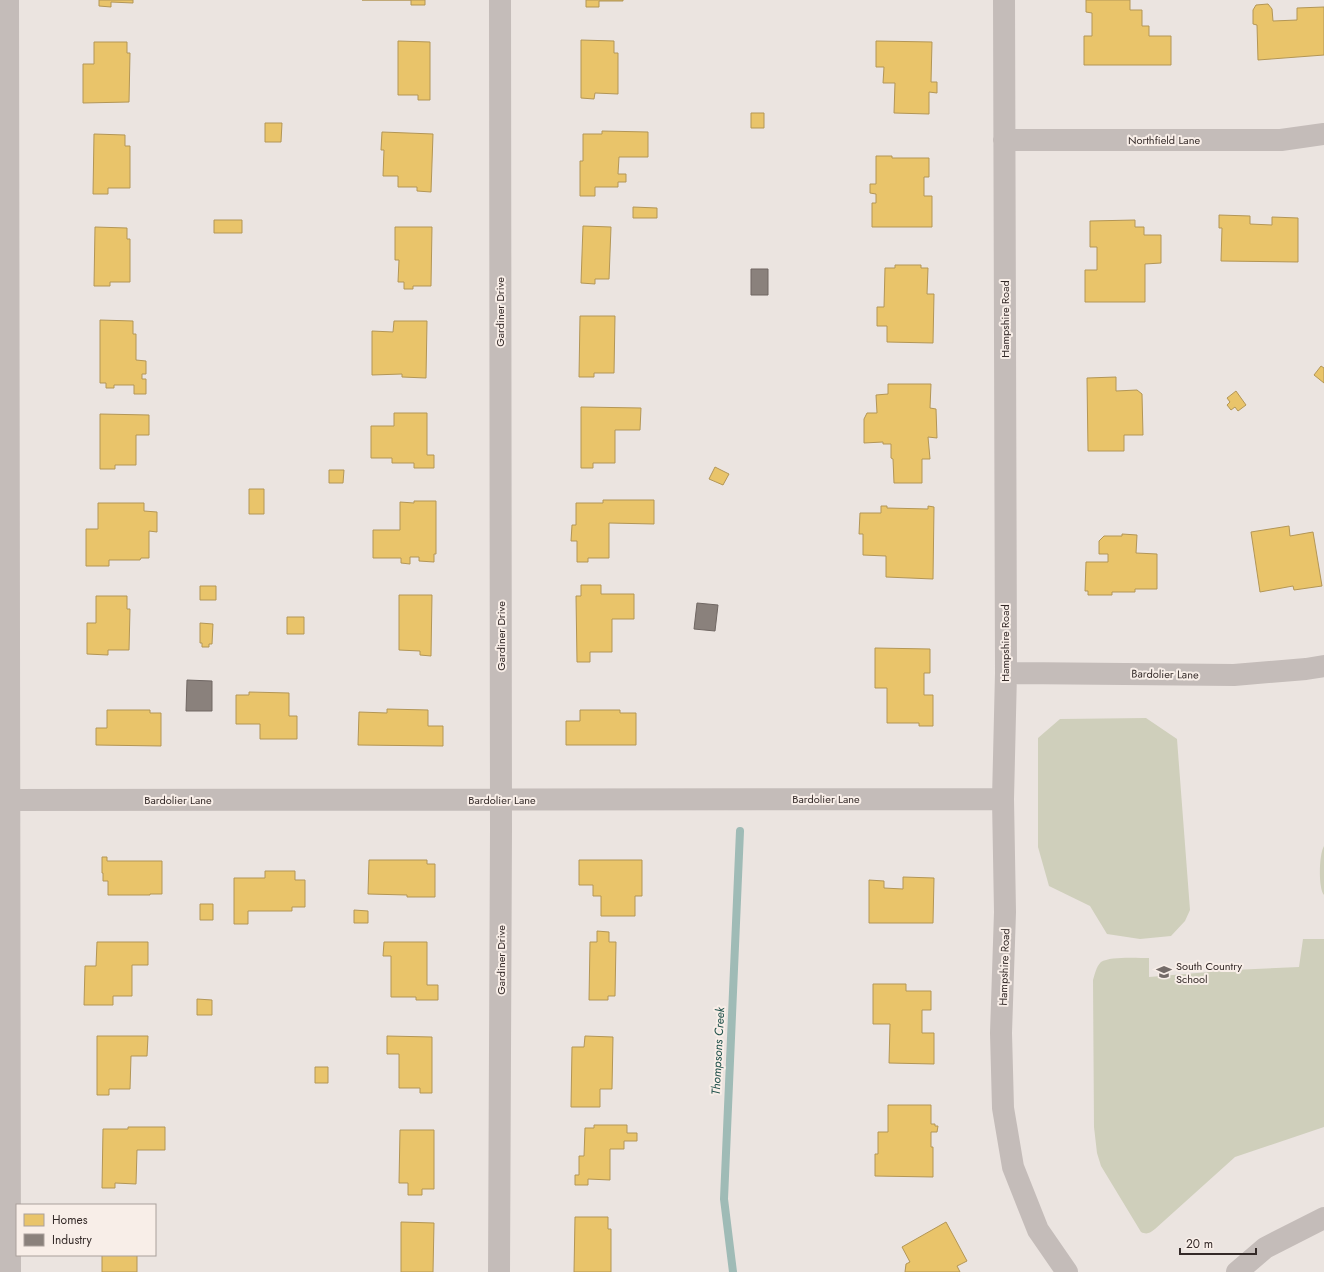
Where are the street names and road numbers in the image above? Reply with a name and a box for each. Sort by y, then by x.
street label: Northfield Lane [1128,132,1200,148]
street label: Gardiner Drive [492,277,508,347]
street label: Hampshire Road [997,280,1013,358]
street label: Gardiner Drive [493,601,509,671]
street label: Hampshire Road [997,604,1013,682]
street label: Bardolier Lane [1131,665,1199,683]
street label: Bardolier Lane [792,791,860,807]
street label: Bardolier Lane [144,792,212,808]
street label: Bardolier Lane [468,792,536,808]
street label: Gardiner Drive [493,925,509,995]
street label: Hampshire Road [995,928,1013,1006]

